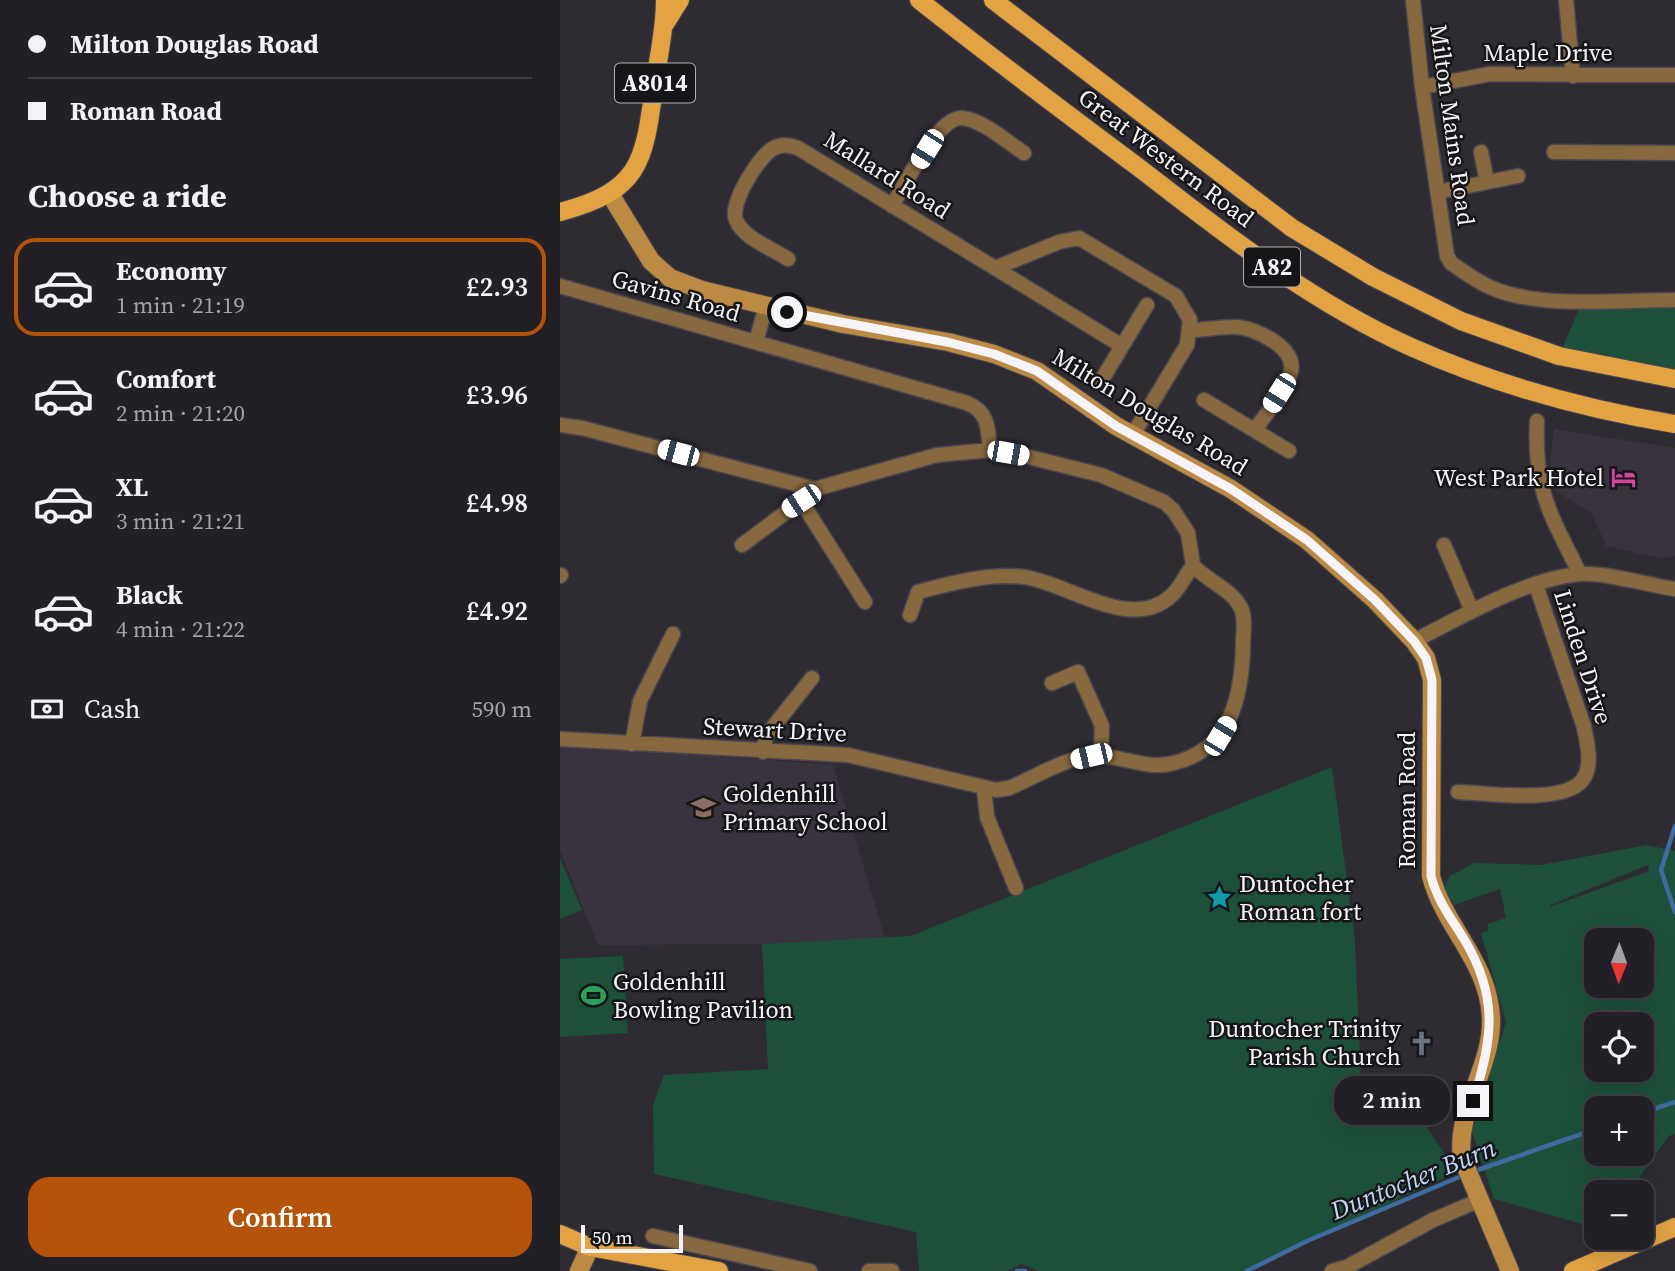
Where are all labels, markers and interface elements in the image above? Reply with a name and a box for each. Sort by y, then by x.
street label: Milton Mains Road [1422,22,1483,228]
text: Milton Douglas Road [70,26,319,62]
street label: Maple Drive [1483,36,1613,69]
road number: A8014 [615,64,695,102]
street label: Great Western Road [1072,81,1261,235]
text: Roman Road [70,93,222,129]
street label: Mallard Road [818,123,957,227]
car [907,126,948,172]
text: Choose a ride [28,174,227,218]
road number: A82 [1244,248,1300,286]
text: Economy [116,253,227,289]
icon: car [32,256,95,319]
street label: Gavins Road [608,261,745,330]
text: £2.93 [466,269,528,305]
text: 1 min · 21:19 [116,289,245,321]
route start [771,296,803,328]
street label: Milton Douglas Road [1046,340,1254,483]
text: Comfort [116,361,216,397]
icon: car [32,364,95,427]
car [1259,370,1300,416]
text: £3.96 [466,377,528,413]
text: 2 min · 21:20 [116,397,245,429]
car [655,437,702,469]
car [986,439,1031,467]
place label: West Park Hotel [1433,461,1604,494]
hotel icon: West Park Hotel [1610,464,1638,492]
text: XL [116,469,148,505]
icon: car [32,472,95,535]
car [778,481,825,521]
text: £4.98 [466,485,528,521]
text: 3 min · 21:21 [116,505,245,537]
text: Black [116,577,183,613]
icon: car [32,580,95,643]
street label: Linden Drive [1546,585,1621,728]
text: £4.92 [466,593,528,629]
text: 4 min · 21:22 [116,613,245,645]
icon: cash [28,690,66,728]
text: Cash [84,691,140,727]
text: 590 m [471,693,532,725]
street label: Stewart Drive [702,709,848,750]
car [1201,713,1240,759]
street label: Roman Road [1390,731,1423,868]
car [1069,741,1114,771]
place label: Goldenhill Primary School [723,777,888,838]
school or university icon: Goldenhill Primary School [689,794,717,822]
place label: Duntocher Roman fort [1239,867,1361,928]
place icon: Duntocher Roman fort [1205,884,1233,912]
north arrow [1584,928,1654,998]
map controls [1584,928,1654,1250]
place label: Goldenhill Bowling Pavilion [613,965,793,1026]
sports icon: Goldenhill Bowling Pavilion [579,982,607,1010]
place label: Duntocher Trinity Parish Church [1208,1012,1402,1073]
button: locate [1584,1012,1654,1082]
church icon: Duntocher Trinity Parish Church [1407,1029,1435,1057]
callout: 2 min [1333,1076,1448,1126]
text: 2 min [1362,1084,1422,1116]
route end [1457,1085,1489,1117]
button: + [1584,1096,1654,1166]
water label: Duntocher Burn [1324,1129,1501,1229]
button: Confirm [28,1177,532,1257]
button: − [1584,1180,1654,1250]
scale bar [581,1222,682,1254]
text: 50 m [592,1224,633,1250]

